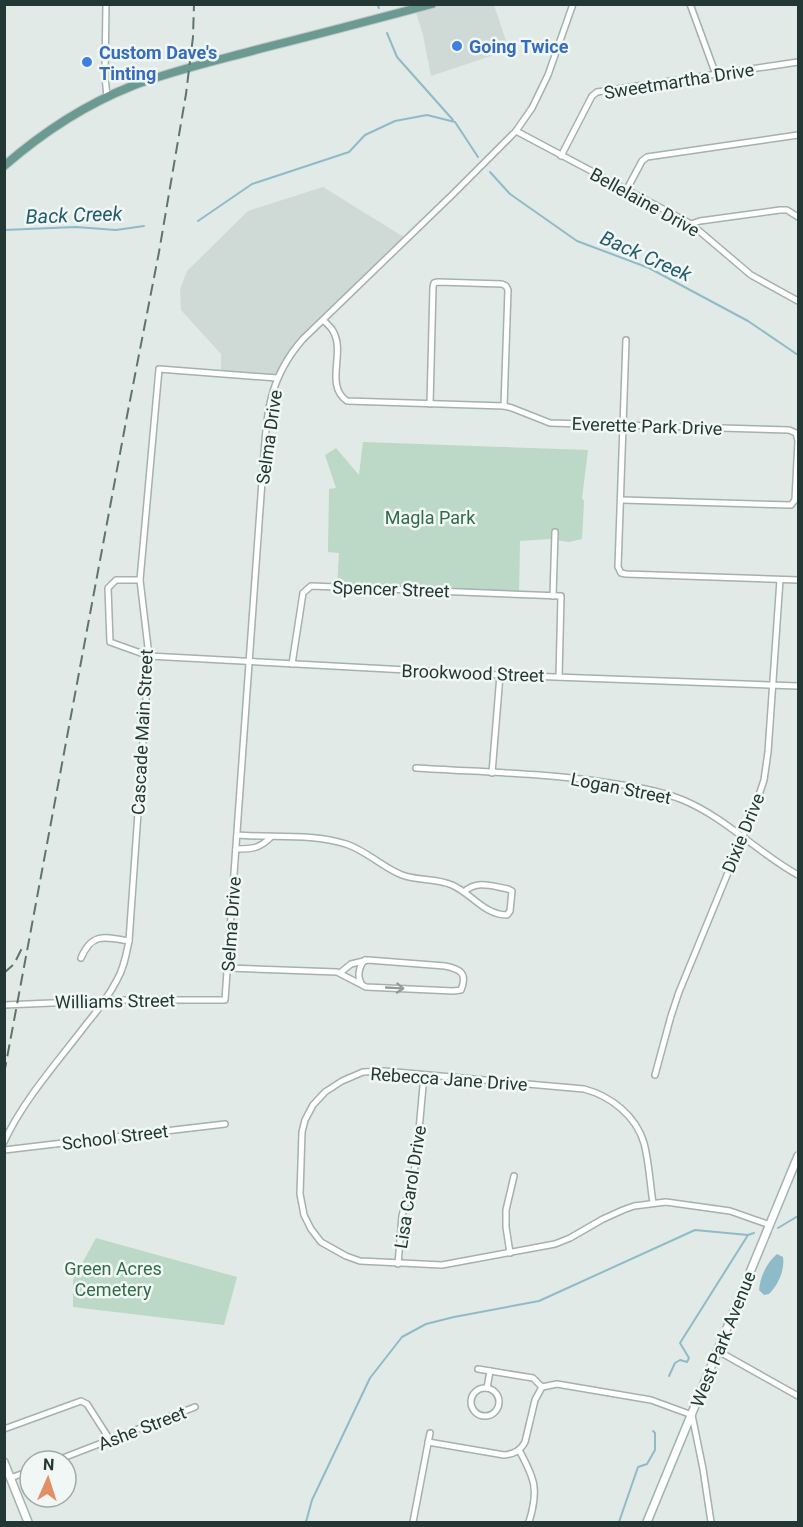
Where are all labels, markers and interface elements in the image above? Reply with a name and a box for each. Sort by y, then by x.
place label: Going Twice [469,36,569,57]
marker: Going Twice [450,39,464,53]
place label: Custom Dave's Tinting [99,42,217,84]
marker: Custom Dave's Tinting [80,55,94,69]
street label: Sweetmartha Drive [602,59,756,103]
street label: Bellelaine Drive [587,163,703,241]
water label: Back Creek [25,201,124,229]
water label: Back Creek [597,225,696,287]
street label: Selma Drive [252,388,286,486]
street label: Everette Park Drive [571,413,723,439]
park label: Magla Park [385,507,476,528]
street label: Spencer Street [332,576,450,602]
street label: Cascade Main Street [127,648,157,815]
street label: Brookwood Street [401,660,545,686]
street label: Logan Street [569,768,673,808]
street label: Dixie Drive [718,790,768,876]
street label: Selma Drive [217,876,245,972]
one-way arrow [385,983,405,994]
street label: Williams Street [55,989,175,1013]
street label: Rebecca Jane Drive [370,1063,528,1095]
street label: School Street [61,1120,169,1154]
street label: Lisa Carol Drive [390,1124,430,1250]
park label: Green Acres Cemetery [64,1258,162,1300]
street label: West Park Avenue [686,1268,760,1410]
street label: Ashe Street [95,1402,189,1454]
north arrow [18,1449,78,1509]
text: N [43,1455,55,1474]

